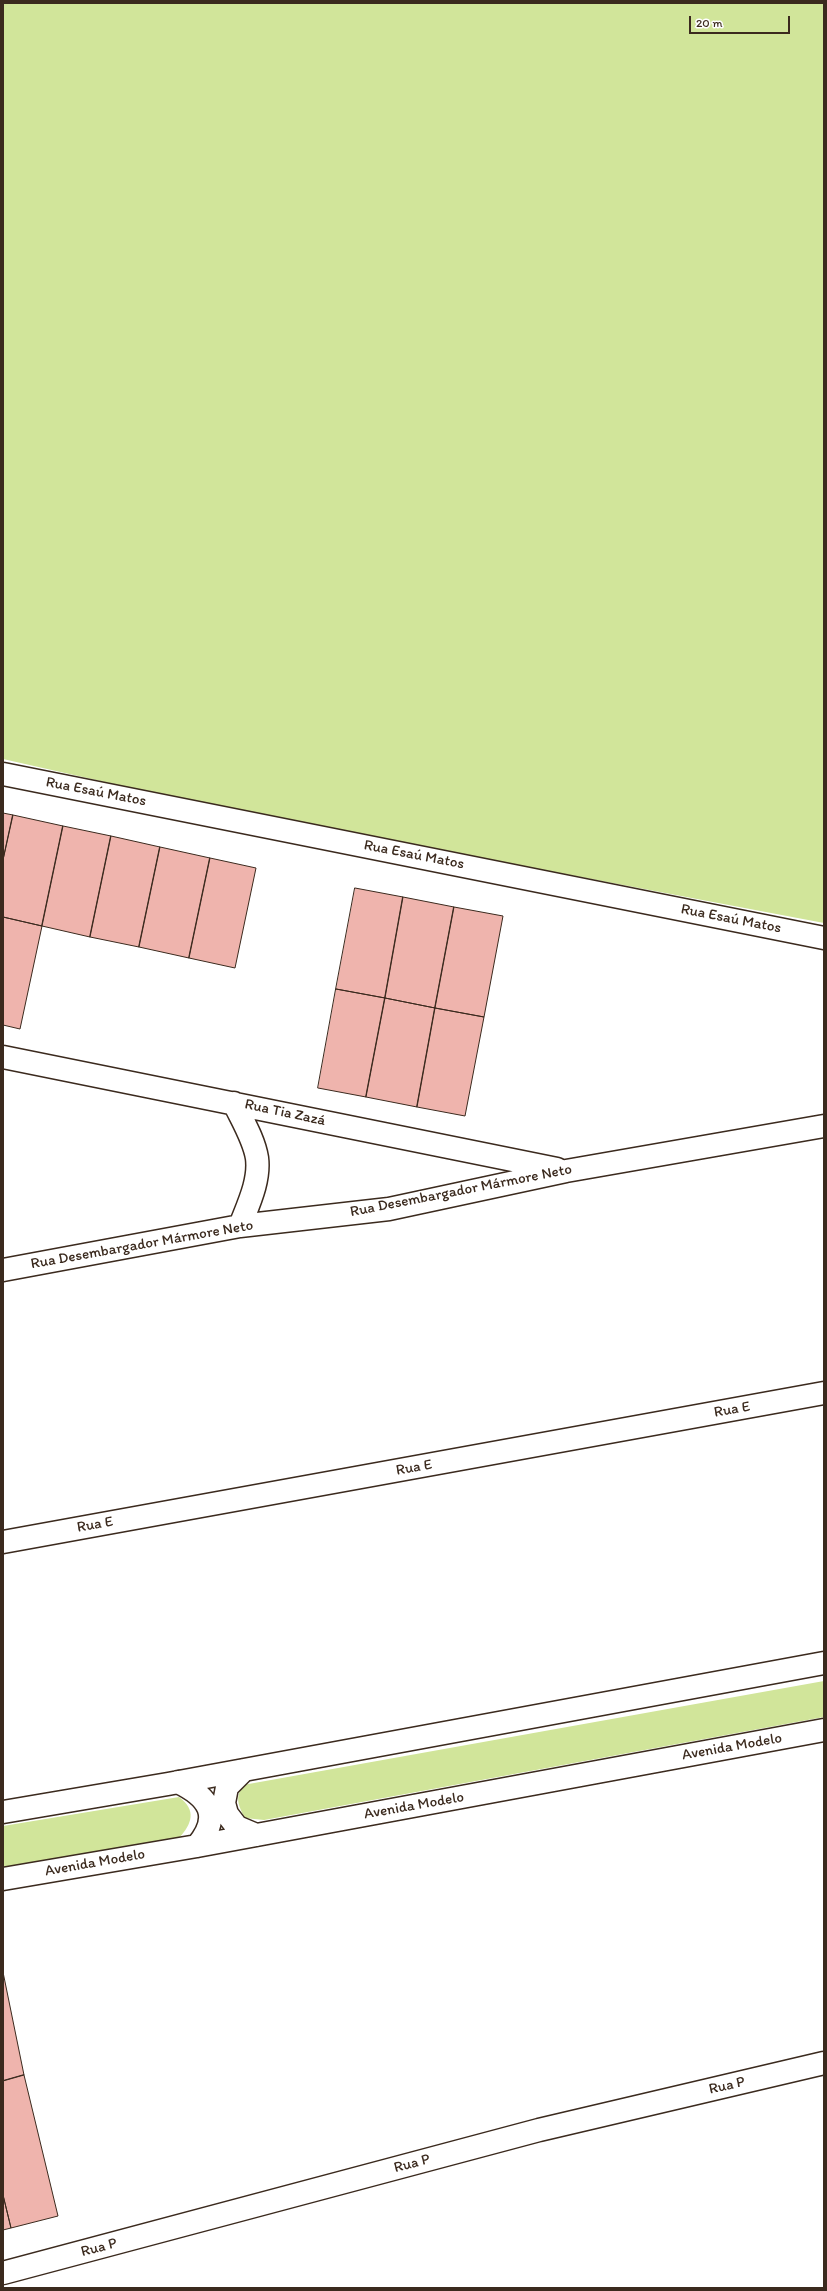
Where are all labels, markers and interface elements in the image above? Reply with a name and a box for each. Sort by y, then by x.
scale bar [691,8,792,34]
text: 20 m [696,16,723,30]
street label: Rua Esaú Matos [44,773,148,811]
street label: Rua Esaú Matos [362,836,466,874]
street label: Rua Esaú Matos [679,900,783,938]
street label: Rua Tia Zazá [243,1096,327,1130]
street label: Rua Desembargador Mármore Neto [349,1161,573,1221]
street label: Rua Desembargador Mármore Neto [29,1217,255,1273]
street label: Rua E [713,1398,751,1422]
street label: Rua E [395,1456,433,1480]
street label: Rua E [76,1513,114,1537]
street label: Avenida Modelo [681,1729,783,1765]
street label: Avenida Modelo [363,1788,465,1824]
street label: Avenida Modelo [44,1845,146,1881]
street label: Rua P [707,2073,747,2099]
street label: Rua P [392,2151,432,2177]
street label: Rua P [79,2235,119,2261]

